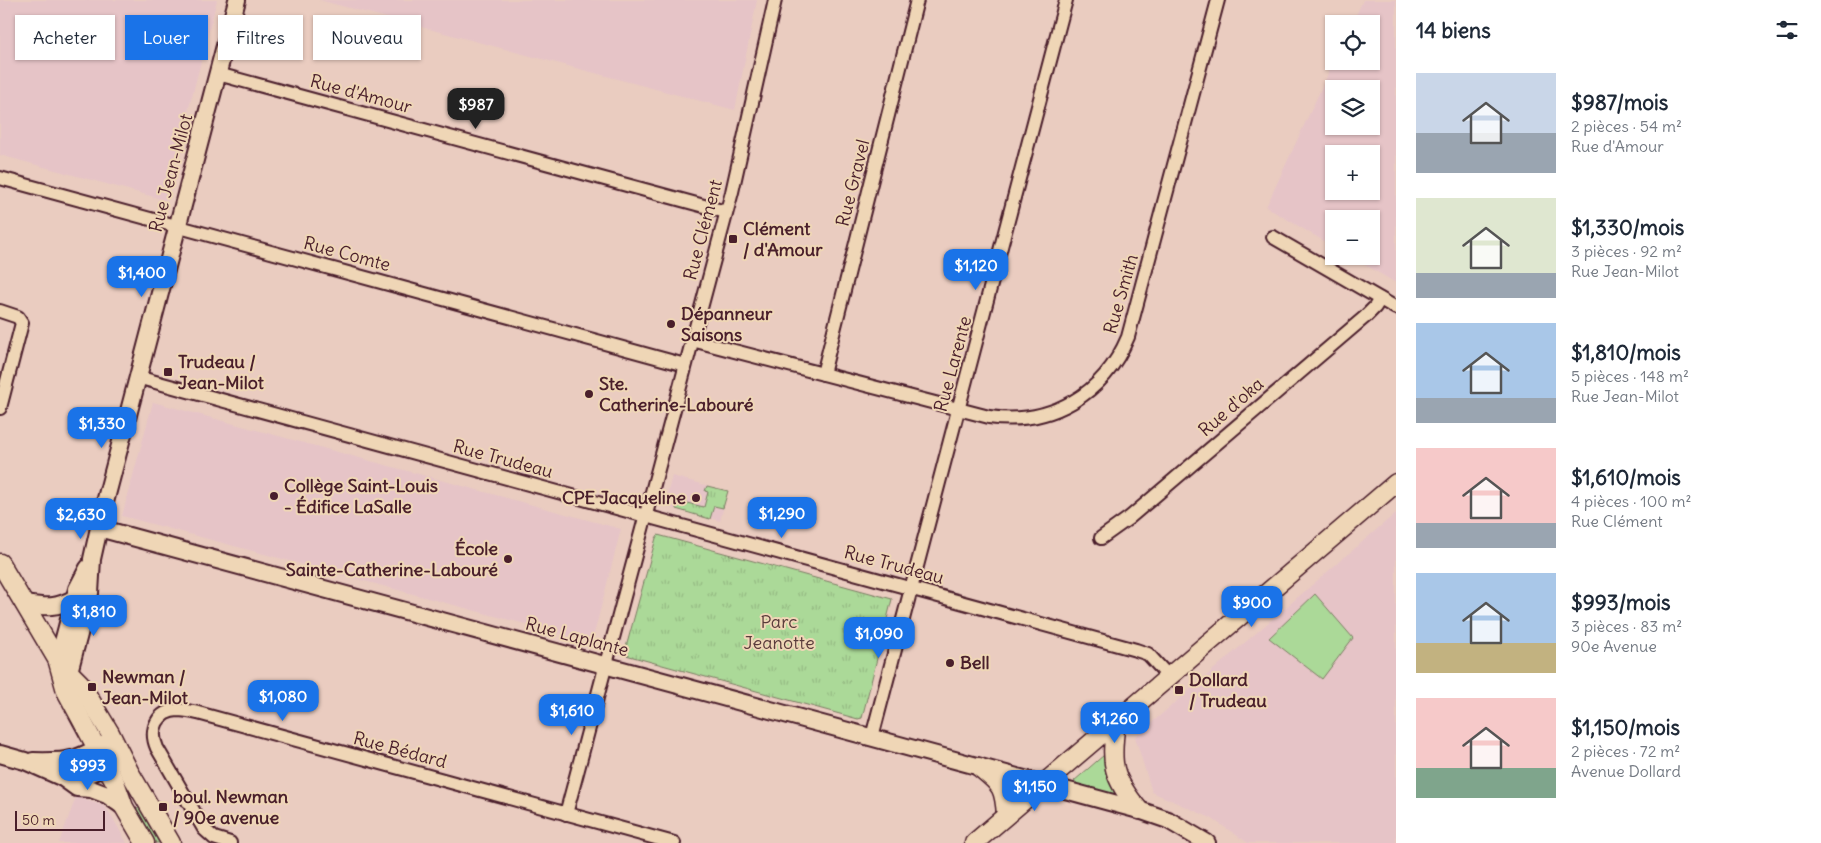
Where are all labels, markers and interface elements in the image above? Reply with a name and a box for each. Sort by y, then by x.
chip: Acheter [15,15,115,60]
chip: Louer [125,15,208,60]
chip: Filtres [218,15,303,60]
chip: Nouveau [313,15,421,60]
map controls [1325,15,1380,265]
button: locate [1325,15,1380,70]
icon: filters [1773,16,1801,44]
text: 14 biens [1416,17,1491,44]
street label: Rue d'Amour [308,69,415,118]
button: layers [1325,80,1380,135]
pin: $987 [446,88,506,130]
text: $987/mois [1571,89,1668,116]
icon: home [1456,93,1516,153]
text: $987 [458,94,494,114]
street label: Rue Jean-Milot [144,111,197,235]
text: 2 pièces · 54 m² [1571,116,1682,136]
text: Rue d'Amour [1571,136,1664,156]
street label: Rue Gravel [831,137,874,229]
button: + [1325,145,1380,200]
street label: Rue Clément [678,177,727,283]
button: − [1325,210,1380,265]
text: $1,330/mois [1571,214,1684,241]
place label: Clément / d'Amour [743,217,823,261]
icon: home [1456,218,1516,278]
street label: Rue Comte [301,231,393,276]
marker: Clément / d'Amour [727,233,739,245]
text: 3 pièces · 92 m² [1571,241,1682,261]
pin: $1,120 [935,248,1017,291]
street label: Rue Smith [1098,251,1143,336]
text: $1,120 [954,255,998,275]
pin: $1,400 [101,256,183,298]
text: Rue Jean-Milot [1571,261,1679,281]
text: $1,400 [118,262,166,282]
place label: Dépanneur Saisons [681,302,773,346]
street label: Rue Larente [929,314,976,414]
marker: Dépanneur Saisons [665,318,677,330]
text: $1,810/mois [1571,339,1681,366]
icon: home [1456,343,1516,403]
place label: Trudeau / Jean-Milot [178,350,265,394]
marker: Trudeau / Jean-Milot [162,366,174,378]
text: 5 pièces · 148 m² [1571,366,1689,386]
place label: Ste. Catherine-Labouré [599,372,754,416]
street label: Rue d'oka [1193,372,1268,441]
text: Rue Jean-Milot [1571,386,1679,406]
marker: Ste. Catherine-Labouré [583,388,595,400]
pin: $1,330 [61,406,143,449]
text: $1,330 [78,413,126,433]
street label: Rue Trudeau [451,434,556,483]
text: $1,610/mois [1571,464,1681,491]
icon: home [1456,468,1516,528]
place label: Collège Saint-Louis - Édifice LaSalle [284,474,438,518]
place label: CPE Jacqueline [562,486,686,509]
marker: Collège Saint-Louis - Édifice LaSalle [268,490,280,502]
text: 4 pièces · 100 m² [1571,491,1692,511]
marker: CPE Jacqueline [690,492,702,504]
pin: $1,290 [741,496,823,539]
pin: $2,630 [40,498,122,540]
text: $1,290 [759,503,805,523]
text: $2,630 [56,504,106,524]
text: Rue Clément [1571,511,1663,531]
place label: École Sainte-Catherine-Labouré [286,537,498,581]
street label: Rue Trudeau [842,540,947,589]
marker: École Sainte-Catherine-Labouré [502,553,514,565]
pin: $900 [1222,586,1282,628]
text: $993/mois [1571,589,1671,616]
text: $900 [1232,592,1272,612]
icon: home [1456,593,1516,653]
pin: $1,810 [53,594,135,637]
text: $1,810 [72,601,116,621]
park label: Parc Jeanotte [743,610,815,654]
street label: Rue Laplante [523,612,631,661]
pin: $1,090 [838,616,920,659]
text: 3 pièces · 83 m² [1571,616,1682,636]
text: $1,090 [855,623,903,643]
text: 90e Avenue [1571,636,1657,656]
place label: Bell [960,651,990,674]
marker: Bell [944,657,956,669]
place label: Newman / Jean-Milot [102,665,189,709]
place label: Dollard / Trudeau [1189,668,1267,712]
pin: $1,080 [242,680,324,722]
marker: Newman / Jean-Milot [86,681,98,693]
marker: Dollard / Trudeau [1173,684,1185,696]
text: $1,080 [259,686,307,706]
pin: $1,610 [531,694,613,736]
text: $1,610 [550,700,594,720]
pin: $1,260 [1074,702,1156,744]
text: $1,260 [1092,708,1138,728]
text: $1,150/mois [1571,714,1680,741]
icon: home [1456,718,1516,778]
street label: Rue Bédard [351,726,450,773]
text: 2 pièces · 72 m² [1571,741,1680,761]
pin: $993 [58,748,118,791]
text: $993 [70,755,106,775]
text: Avenue Dollard [1571,761,1681,781]
pin: $1,150 [994,770,1076,812]
text: $1,150 [1013,776,1057,796]
place label: boul. Newman / 90e avenue [173,785,289,829]
marker: boul. Newman / 90e avenue [157,801,169,813]
scale bar [15,808,105,831]
text: 50 m [22,811,55,829]

